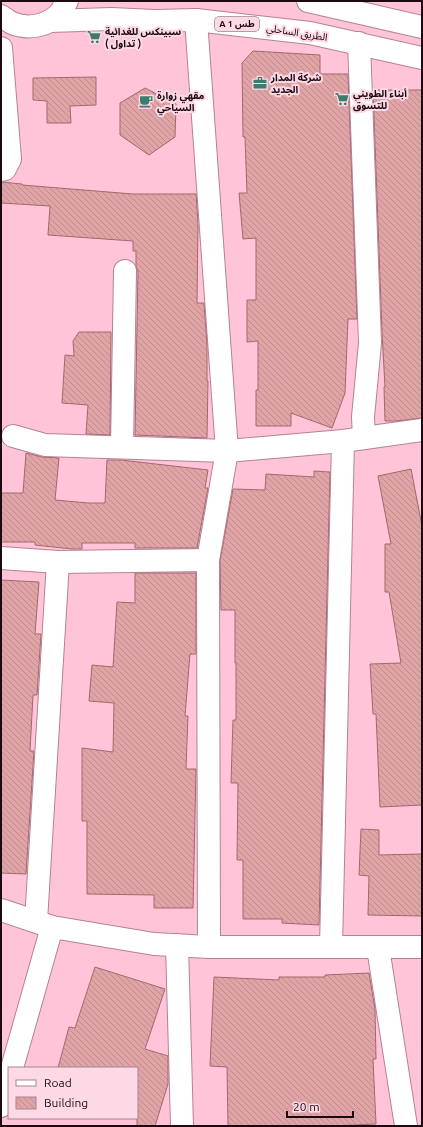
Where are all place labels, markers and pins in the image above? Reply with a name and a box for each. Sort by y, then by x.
place label: سبينكس للغدائية ( تداول ) [105,26,181,50]
supermarket icon: سبينكس للغدائية ( تداول ) [86,29,102,45]
place label: شركة المدار الجديد [270,72,322,96]
office icon: شركة المدار الجديد [252,75,268,91]
place label: أبناء الطويني للتسوق [353,88,407,112]
place label: مقهي زوارة السياحي [157,90,205,116]
supermarket icon: أبناء الطويني للتسوق [334,91,350,107]
cafe icon: مقهي زوارة السياحي [138,93,154,109]

